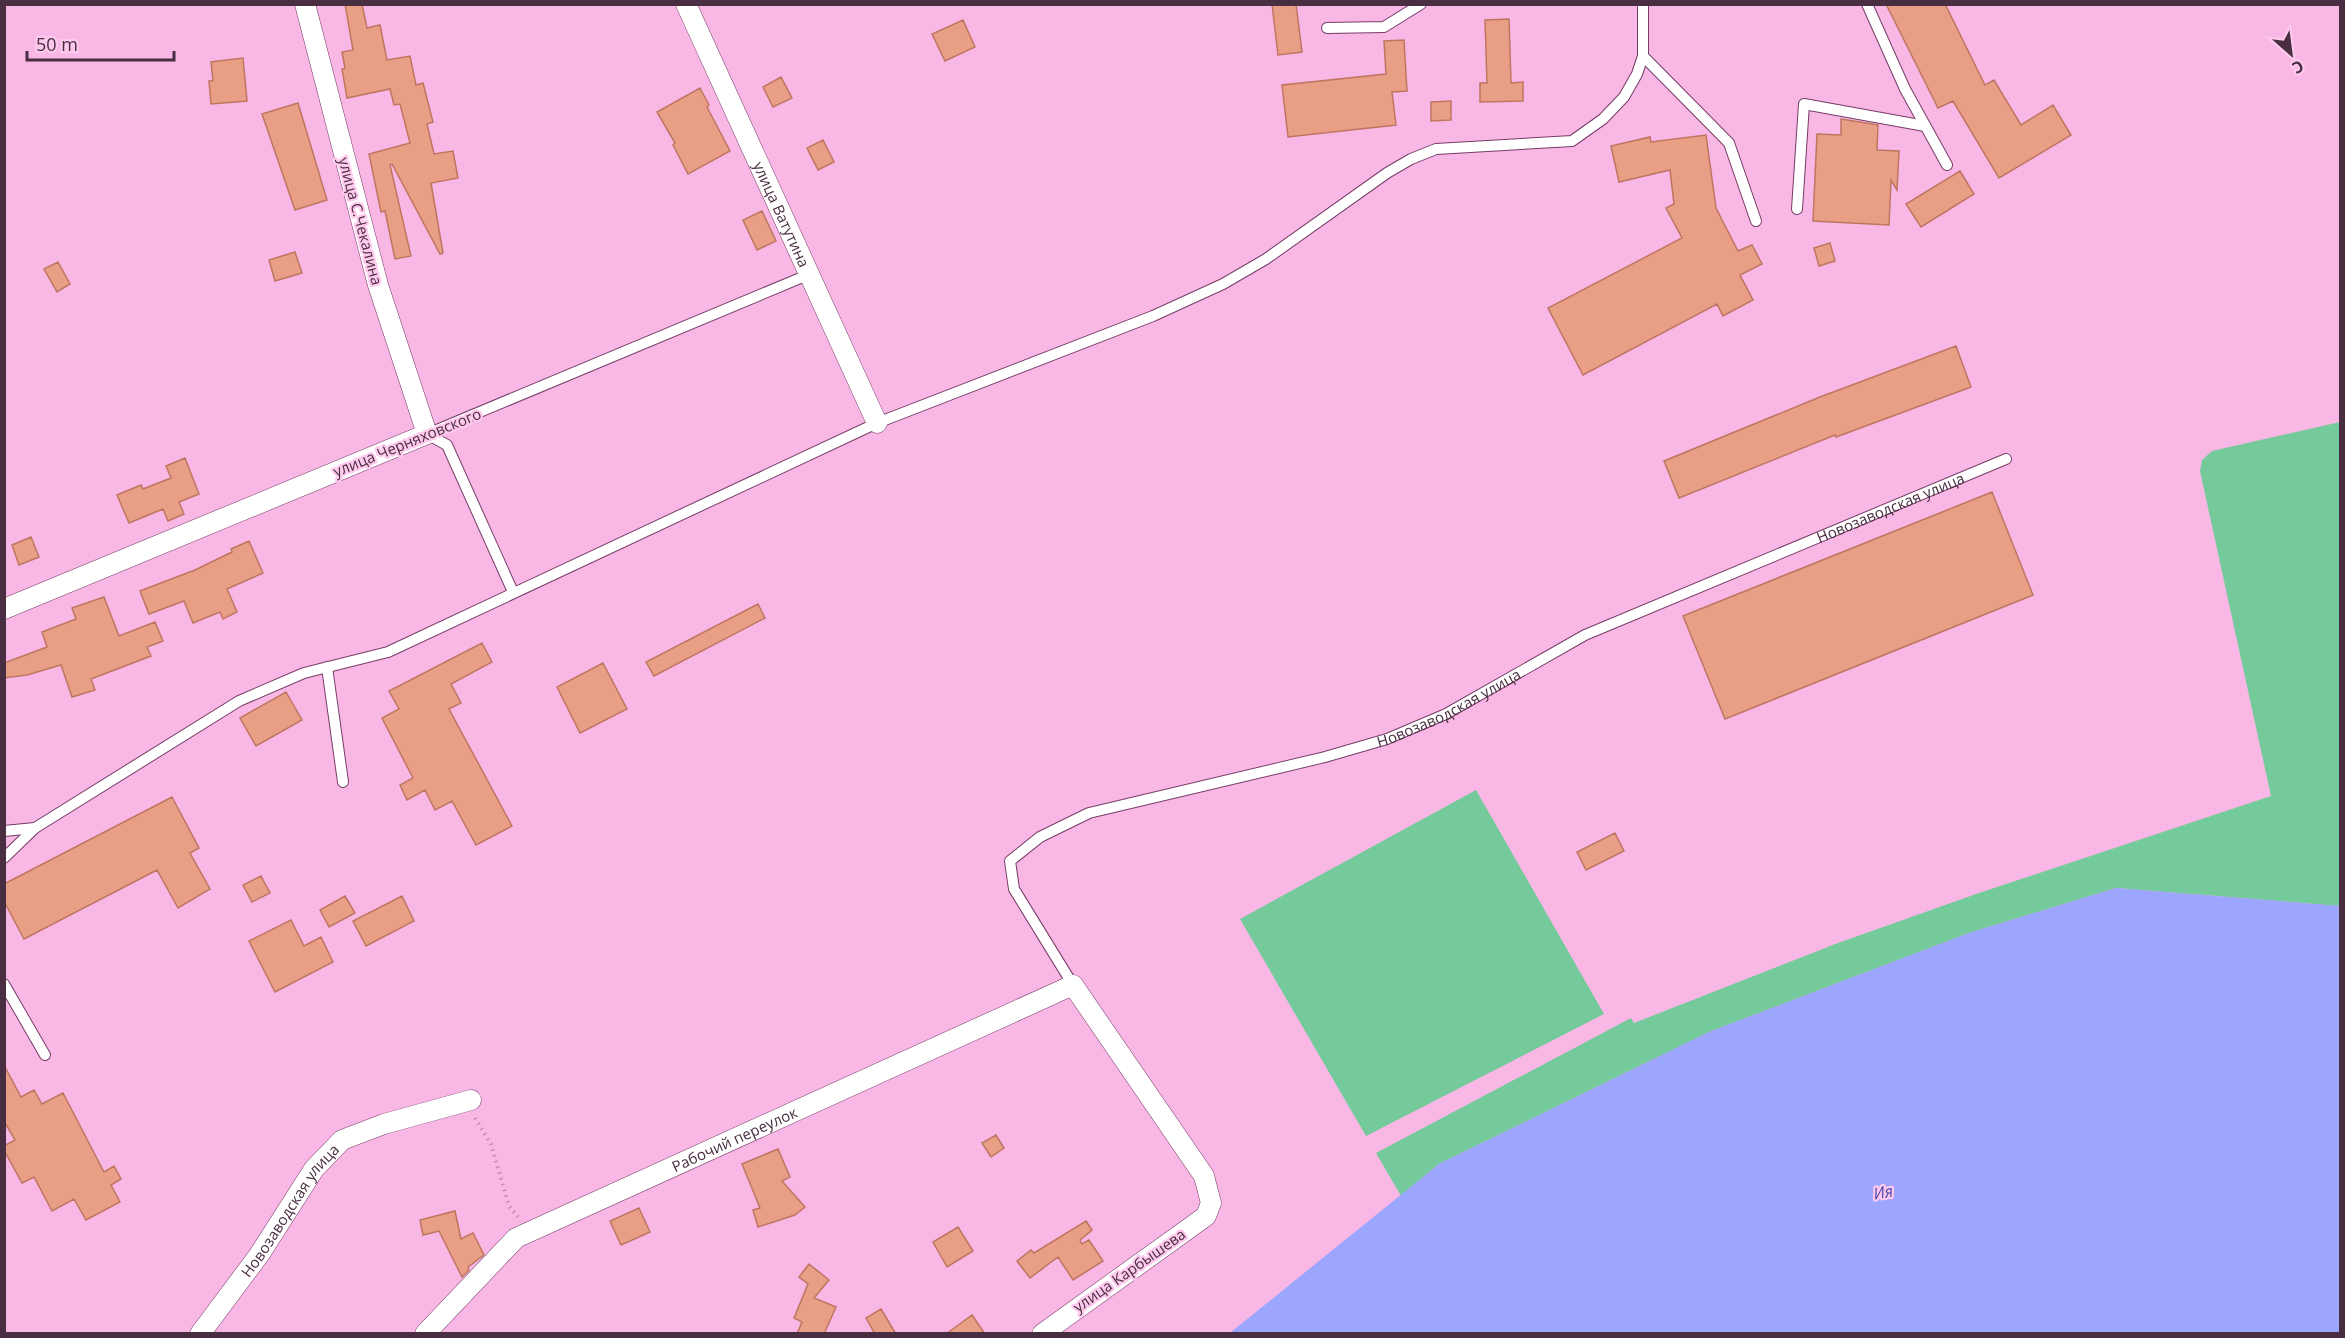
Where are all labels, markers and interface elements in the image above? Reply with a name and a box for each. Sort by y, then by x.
scale bar [27,24,174,62]
north arrow [2261,24,2321,84]
text: 50 m [36,32,78,56]
text: С [2288,55,2308,79]
street label: улица С.Чекалина [334,155,388,287]
street label: улица Ватутина [749,158,815,270]
street label: улица Черняховского [330,403,484,481]
street label: Новозаводская улица [1813,468,1967,547]
street label: Новозаводская улица [1374,664,1524,751]
street label: Рабочий переулок [668,1102,800,1176]
street label: Новозаводская улица [236,1139,343,1281]
water label: Ия [1871,1179,1895,1205]
street label: улица Карбышева [1069,1224,1189,1316]

